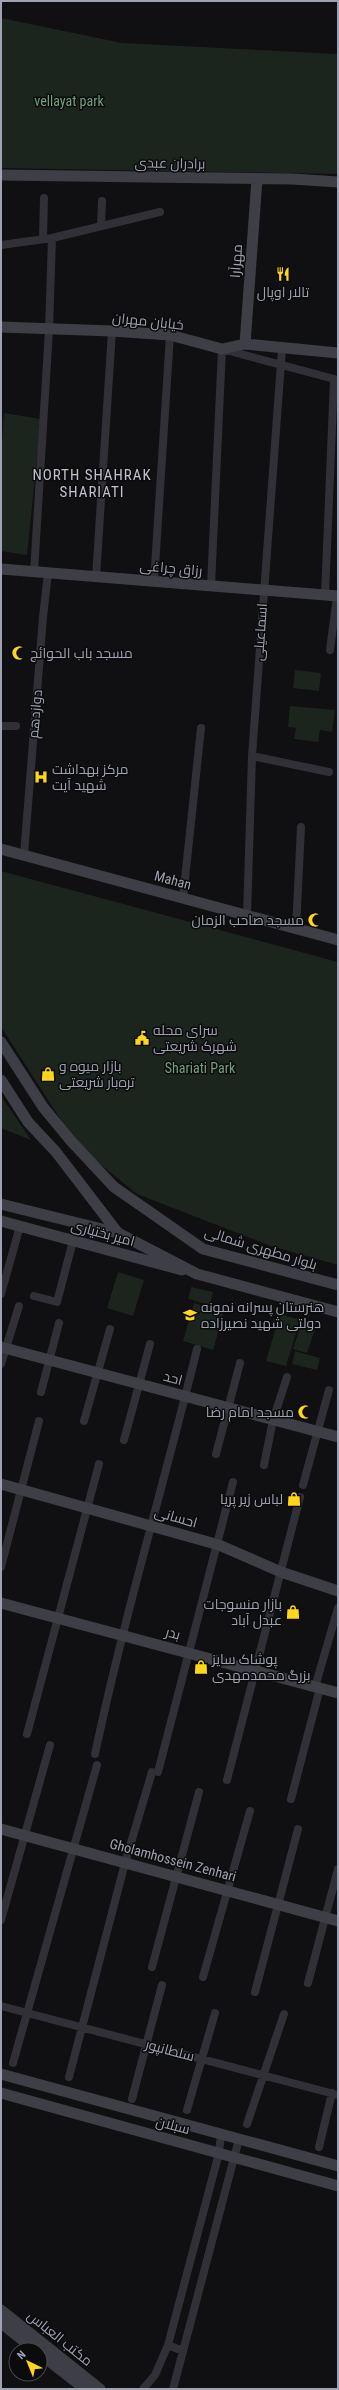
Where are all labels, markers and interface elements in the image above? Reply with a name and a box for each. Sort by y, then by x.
park label: vellayat park [34,93,104,109]
street label: برادران عبدی [134,154,206,172]
street label: مهرآرا [227,244,245,278]
restaurant icon: تالار اوپال [275,266,291,282]
place label: تالار اوپال [257,284,309,302]
street label: خیابان مهران [111,309,185,333]
district label: NORTH SHAHRAK SHARIATI [32,466,152,501]
street label: رزاق چراغی [139,557,203,581]
street label: اسماعیلی [250,603,270,661]
mosque icon: مسجد باب الحوائج [11,645,27,661]
place label: مسجد باب الحوائج [30,645,133,662]
street label: دوازدهم [25,689,47,739]
place label: مرکز بهداشت شهید آیت [52,761,129,793]
hospital icon: مرکز بهداشت شهید آیت [33,769,49,785]
street label: Mahan [153,867,193,893]
place label: مسجد صاحب الزمان [192,912,304,928]
mosque icon: مسجد صاحب الزمان [307,912,323,928]
place label: سرای محله شهرک شریعتی [153,1022,237,1054]
public building icon: سرای محله شهرک شریعتی [134,1030,150,1046]
place label: بازار میوه و تره‌بار شریعتی [59,1058,135,1090]
park label: Shariati Park [165,1060,236,1076]
shop icon: بازار میوه و تره‌بار شریعتی [40,1066,56,1082]
street label: امیر بختیاری [70,1217,136,1249]
street label: بلوار مطهری شمالی [203,1223,319,1273]
place label: هنرستان پسرانه نمونه دولتی شهید نصیرزاده [201,1299,324,1331]
school or university icon: هنرستان پسرانه نمونه دولتی شهید نصیرزاده [182,1307,198,1323]
street label: احد [162,1368,184,1388]
place label: مسجد امام رضا [206,1404,294,1422]
mosque icon: مسجد امام رضا [297,1404,313,1420]
place label: لباس زیر پریا [220,1491,283,1509]
shop icon: لباس زیر پریا [286,1491,302,1507]
street label: احسانی [153,1503,199,1531]
place label: بازار منسوجات عبدل آباد [204,1596,282,1629]
shop icon: بازار منسوجات عبدل آباد [285,1604,301,1620]
street label: بدر [163,1623,182,1643]
place label: پوشاک سایز بزرگ محمدمهدی [211,1651,310,1683]
shop icon: پوشاک سایز بزرگ محمدمهدی [193,1659,209,1675]
street label: Gholamhossein Zenhari [108,1835,238,1885]
street label: سلطانپور [142,2036,196,2066]
street label: سبلان [154,2113,192,2137]
street label: مکتب العباس [24,2307,96,2369]
north arrow [8,2342,48,2382]
text: N [15,2348,29,2362]

